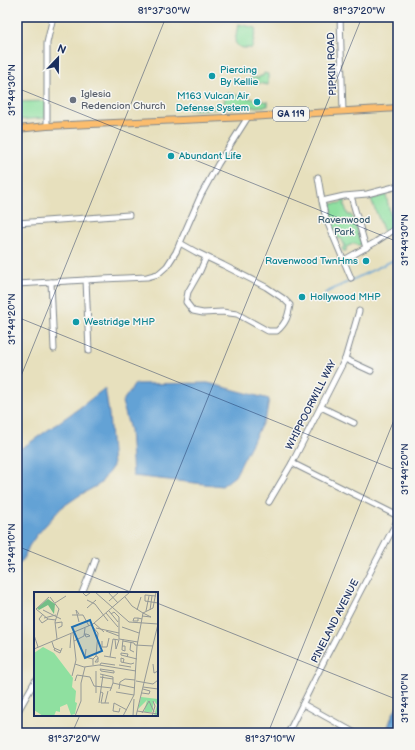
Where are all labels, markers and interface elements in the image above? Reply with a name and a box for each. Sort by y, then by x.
text: 81°37'30"W [138,5,190,17]
text: 81°37'20"W [333,5,385,17]
street label: PIPKIN ROAD [325,32,339,96]
north arrow [38,38,78,78]
text: N [55,42,68,57]
text: 31°49'30"N [6,64,18,116]
place label: Piercing By Kellie [220,64,258,88]
marker: Piercing By Kellie [207,71,217,81]
place label: Iglesia Redencion Church [81,88,166,112]
place label: M163 Vulcan Air Defense System [176,90,249,114]
marker: Iglesia Redencion Church [68,95,78,105]
marker: M163 Vulcan Air Defense System [252,97,262,107]
road number: GA 119 [273,107,309,121]
place label: Abundant Life [179,150,241,162]
marker: Abundant Life [166,151,176,161]
park label: Ravenwood Park [318,214,371,238]
text: 31°49'30"N [399,214,411,266]
place label: Ravenwood TwnHms [265,255,358,267]
marker: Ravenwood TwnHms [361,256,371,266]
place label: Hollywood MHP [310,291,381,303]
marker: Hollywood MHP [297,292,307,302]
text: 31°49'20"N [6,293,18,345]
place label: Westridge MHP [84,316,156,328]
marker: Westridge MHP [71,317,81,327]
street label: WHIPPOORWILL WAY [283,358,339,452]
text: 31°49'20"N [399,443,411,495]
text: 31°49'10"N [6,523,18,573]
street label: PINELAND AVENUE [309,577,361,665]
inset map [34,592,158,716]
text: 31°49'10"N [399,673,411,723]
text: 81°37'20"W [48,733,100,745]
text: 81°37'10"W [245,733,295,745]

